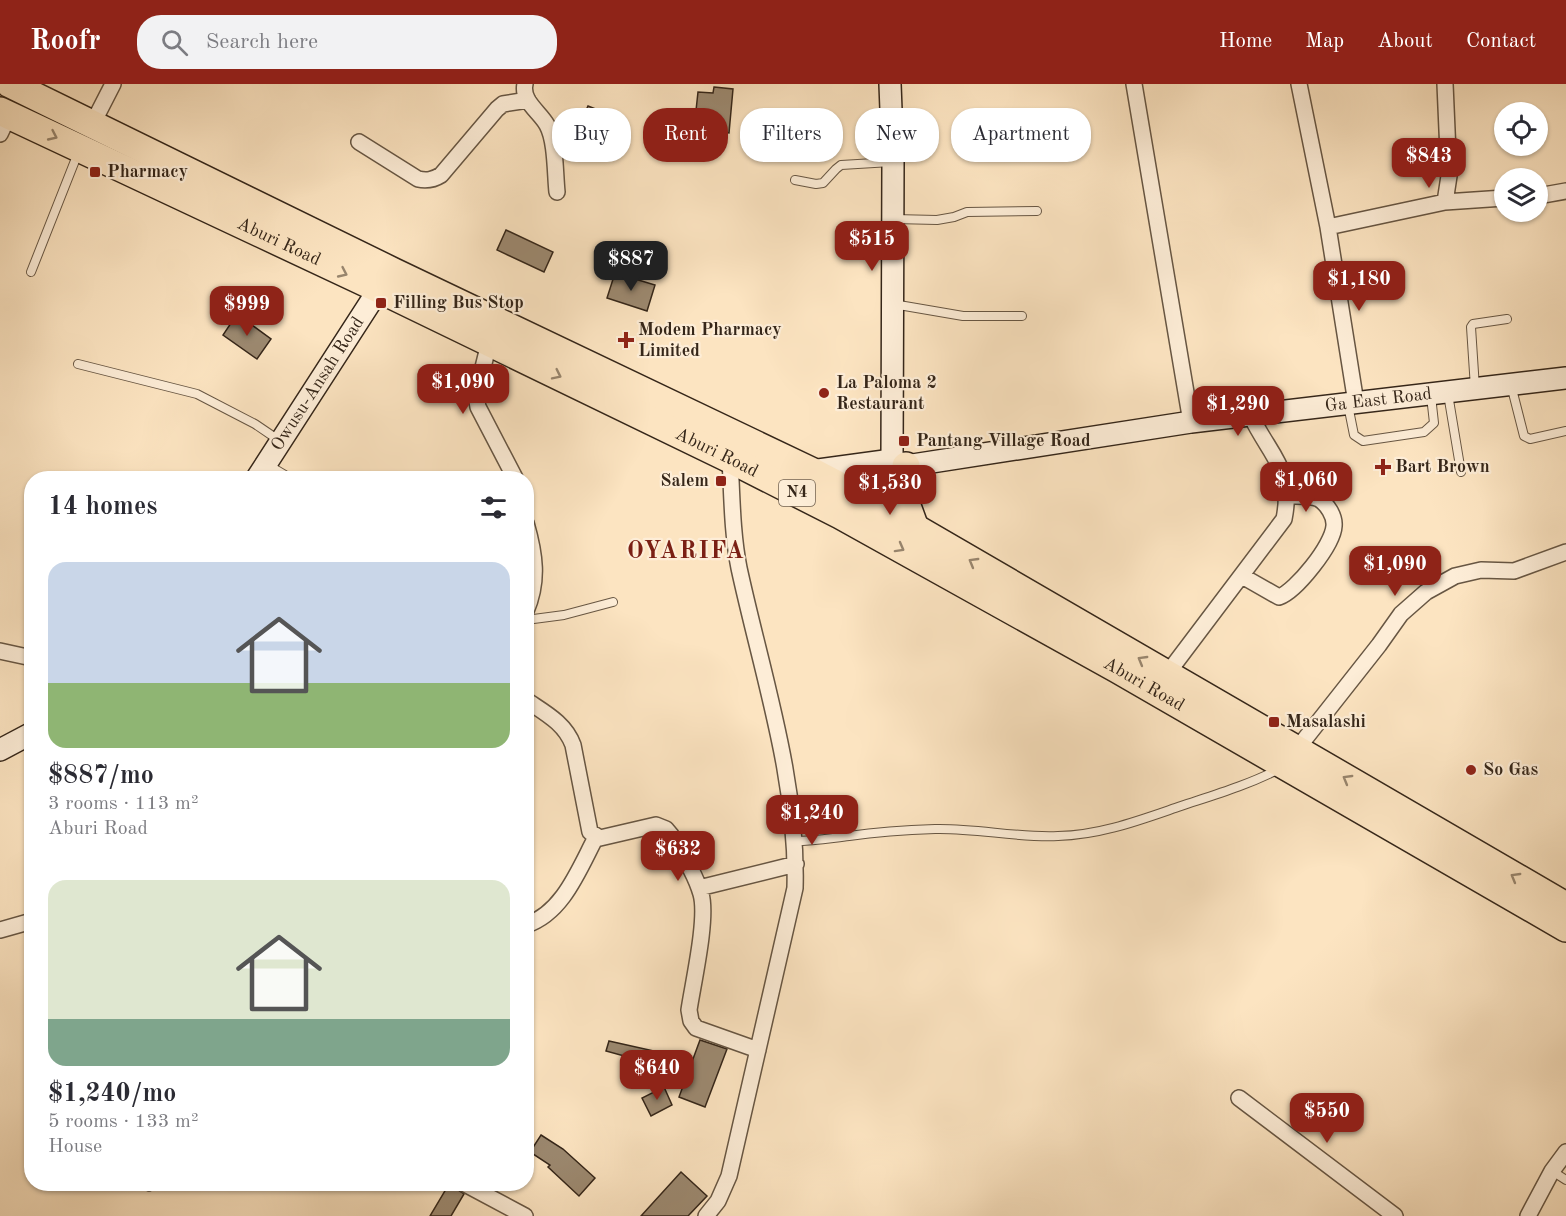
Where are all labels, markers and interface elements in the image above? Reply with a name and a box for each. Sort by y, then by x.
search box [137,15,557,69]
icon: search [158,26,191,59]
text: Roofr [30,28,101,56]
text: Search here [206,31,318,53]
text: Home [1219,31,1272,52]
text: Map [1305,31,1344,52]
text: About [1377,31,1433,52]
text: Contact [1466,31,1536,52]
map controls [1494,102,1548,222]
button: locate [1494,102,1548,156]
chip: Buy [552,108,631,162]
chip: Rent [643,108,728,162]
chip: Filters [740,108,843,162]
chip: New [855,108,939,162]
chip: Apartment [951,108,1091,162]
one-way arrow [46,129,57,141]
pin: $843 [1393,138,1465,189]
text: $843 [1406,147,1452,167]
place label: Pharmacy [107,163,188,181]
marker: Pharmacy [88,165,102,179]
button: layers [1494,168,1548,222]
street label: Aburi Road [234,215,323,269]
pin: $515 [836,221,908,272]
text: $515 [849,230,895,250]
pin: $887 [595,241,667,292]
text: $887 [608,250,654,270]
pin: $1,180 [1310,261,1408,312]
one-way arrow [337,265,348,277]
text: $1,180 [1327,270,1391,290]
pin: $999 [211,286,283,337]
place label: Filling Bus Stop [393,294,524,312]
text: $999 [224,295,270,315]
marker: Filling Bus Stop [374,296,388,310]
street label: Owusu-Ansah Road [268,314,367,454]
place label: Modem Pharmacy Limited [638,321,782,360]
marker: Modem Pharmacy Limited [619,333,633,347]
pin: $1,090 [414,364,512,415]
one-way arrow [550,368,561,380]
text: $1,090 [431,373,495,393]
place label: La Paloma 2 Restaurant [836,374,937,413]
street label: Ga East Road [1324,385,1433,415]
marker: La Paloma 2 Restaurant [817,386,831,400]
pin: $1,290 [1189,386,1287,437]
text: $1,290 [1206,395,1270,415]
street label: Aburi Road [672,425,761,481]
place label: Pantang Village Road [916,432,1091,450]
marker: Pantang Village Road [897,434,911,448]
place label: Bart Brown [1395,458,1490,476]
marker: Bart Brown [1376,460,1390,474]
pin: $1,060 [1257,462,1355,513]
pin: $1,530 [841,465,939,516]
text: $1,060 [1274,471,1338,491]
place label: Salem [660,472,709,490]
marker: Salem [714,474,728,488]
text: $1,530 [858,474,922,494]
road number: N4 [779,480,815,506]
icon: filters [477,491,510,524]
text: 14 homes [48,494,157,520]
district label: OYARIFA [627,540,745,564]
one-way arrow [894,541,904,552]
pin: $1,090 [1346,546,1444,597]
text: $1,090 [1363,555,1427,575]
one-way arrow [969,557,979,569]
icon: home [225,601,333,709]
street label: Aburi Road [1100,654,1187,715]
one-way arrow [1138,655,1148,667]
place label: Masalashi [1286,713,1366,731]
marker: Masalashi [1267,715,1281,729]
place label: So Gas [1483,761,1538,779]
text: $887/mo [48,763,154,789]
marker: So Gas [1464,763,1478,777]
one-way arrow [1343,774,1353,786]
text: 3 rooms · 113 m² [48,794,198,814]
pin: $1,240 [763,795,861,846]
text: $1,240 [780,804,844,824]
text: Aburi Road [48,819,148,839]
pin: $632 [642,831,714,882]
text: $632 [655,840,701,860]
one-way arrow [1511,873,1522,884]
icon: home [225,919,333,1027]
pin: $640 [621,1050,693,1101]
text: $640 [634,1059,680,1079]
text: $1,240/mo [48,1081,176,1107]
pin: $550 [1291,1093,1363,1144]
text: $550 [1304,1102,1350,1122]
text: 5 rooms · 133 m² [48,1112,198,1132]
text: House [48,1137,102,1157]

